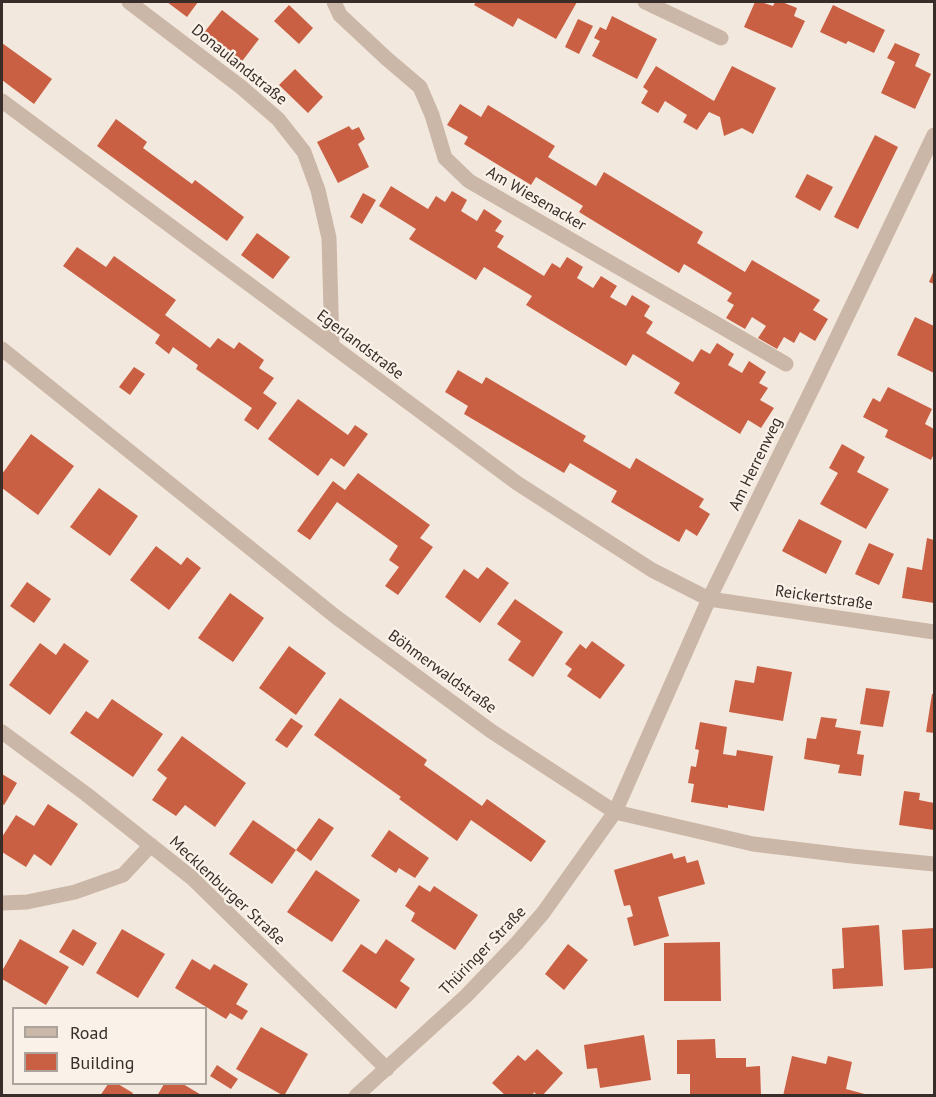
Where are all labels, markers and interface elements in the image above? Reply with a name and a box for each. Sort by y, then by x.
street label: Donaulandstraße [187,21,291,109]
street label: Am Wiesenacker [483,163,589,235]
street label: Egerlandstraße [313,306,407,384]
street label: Am Herrenweg [725,414,787,514]
street label: Reickertstraße [774,582,874,614]
street label: Böhmerwaldstraße [384,626,500,718]
street label: Mecklenburger Straße [165,832,289,950]
street label: Thüringer Straße [436,903,530,999]
legend [12,1007,207,1085]
text: Road [70,1021,108,1044]
text: Building [70,1051,134,1074]

